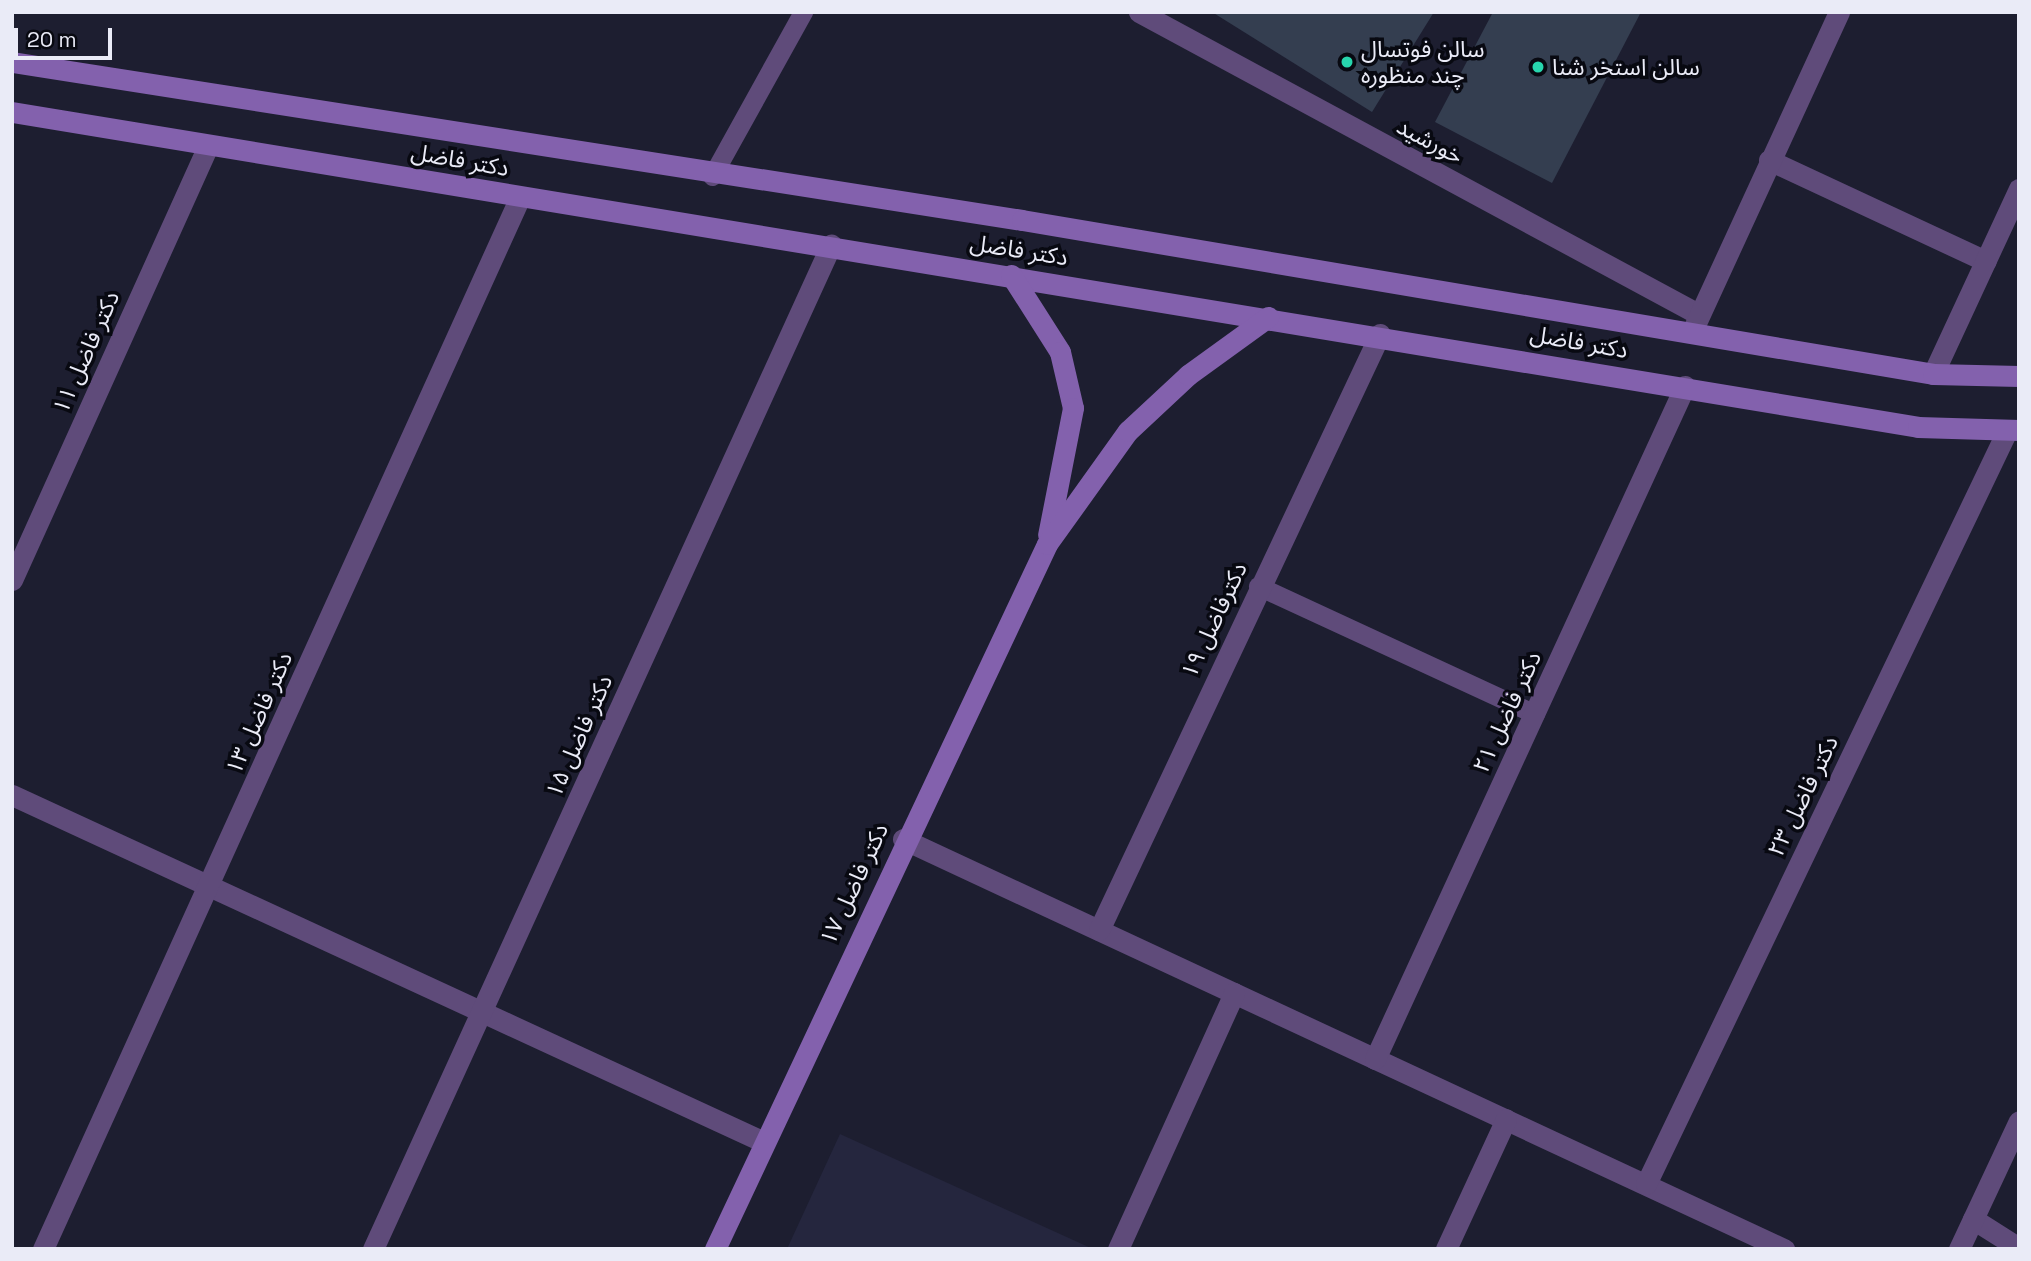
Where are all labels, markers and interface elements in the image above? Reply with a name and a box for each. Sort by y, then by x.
scale bar [18,14,116,58]
text: 20 m [27,26,77,53]
place label: سالن فوتسال چند منظوره [1361,35,1485,89]
place label: سالن استخر شنا [1552,53,1700,81]
marker: سالن فوتسال چند منظوره [1339,54,1355,70]
marker: سالن استخر شنا [1530,59,1546,75]
street label: خورشید [1392,112,1468,170]
street label: دکتر فاضل [409,138,511,182]
street label: دکتر فاضل [968,229,1070,271]
street label: دکتر فاضل ۱۱ [47,287,125,417]
street label: دکتر فاضل [1528,320,1630,364]
street label: دکترفاضل ۱۹ [1175,558,1253,682]
street label: دکتر فاضل ۲۱ [1467,647,1547,777]
street label: دکتر فاضل ۱۳ [220,648,298,778]
street label: دکتر فاضل ۱۵ [540,671,618,801]
street label: دکتر فاضل ۲۳ [1762,731,1844,861]
street label: دکتر فاضل ۱۷ [814,819,894,949]

